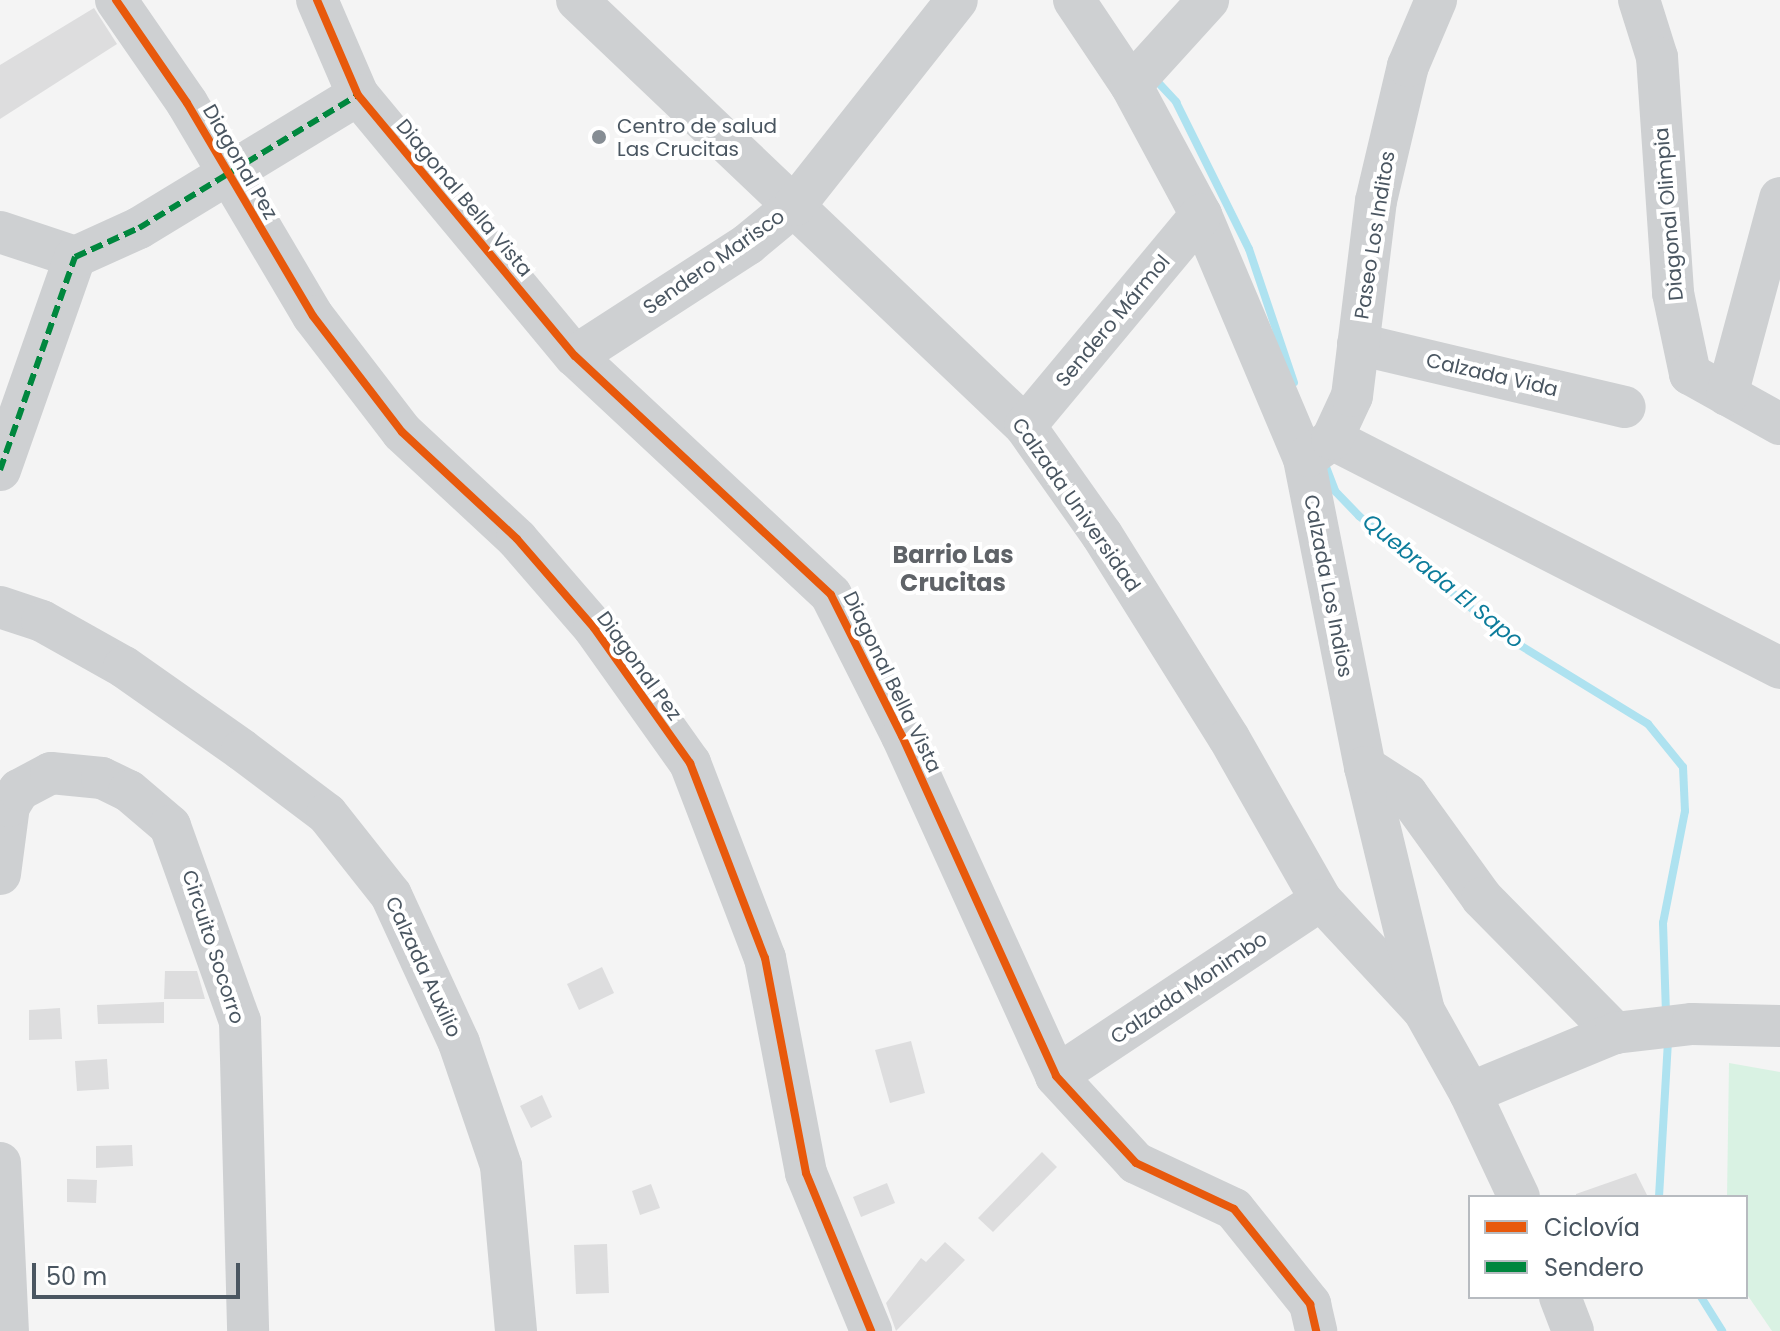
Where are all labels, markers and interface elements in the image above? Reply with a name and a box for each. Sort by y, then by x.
street label: Diagonal Pez [197,100,283,224]
street label: Diagonal Bella Vista [391,114,537,282]
place label: Centro de salud Las Crucitas [617,114,777,161]
marker: Centro de salud Las Crucitas [588,126,610,148]
street label: Diagonal Olimpia [1649,126,1689,302]
street label: Paseo Los Inditos [1350,149,1400,321]
street label: Sendero Marisco [639,204,789,320]
street label: Sendero Mármol [1051,250,1175,392]
street label: Calzada Vida [1424,348,1560,402]
street label: Calzada Universidad [1007,413,1145,597]
street label: Calzada Los Indios [1299,493,1357,679]
water label: Quebrada El Sapo [1357,508,1529,654]
district label: Barrio Las Crucitas [892,541,1014,597]
street label: Diagonal Bella Vista [838,588,946,776]
street label: Diagonal Pez [592,607,686,725]
street label: Circuito Socorro [177,867,249,1027]
street label: Calzada Auxilio [380,893,466,1041]
street label: Calzada Monimbo [1106,927,1272,1049]
legend [1468,1195,1748,1299]
text: Ciclovía [1544,1211,1640,1244]
scale bar [36,1247,244,1297]
text: Sendero [1544,1251,1644,1284]
text: 50 m [46,1260,107,1293]

